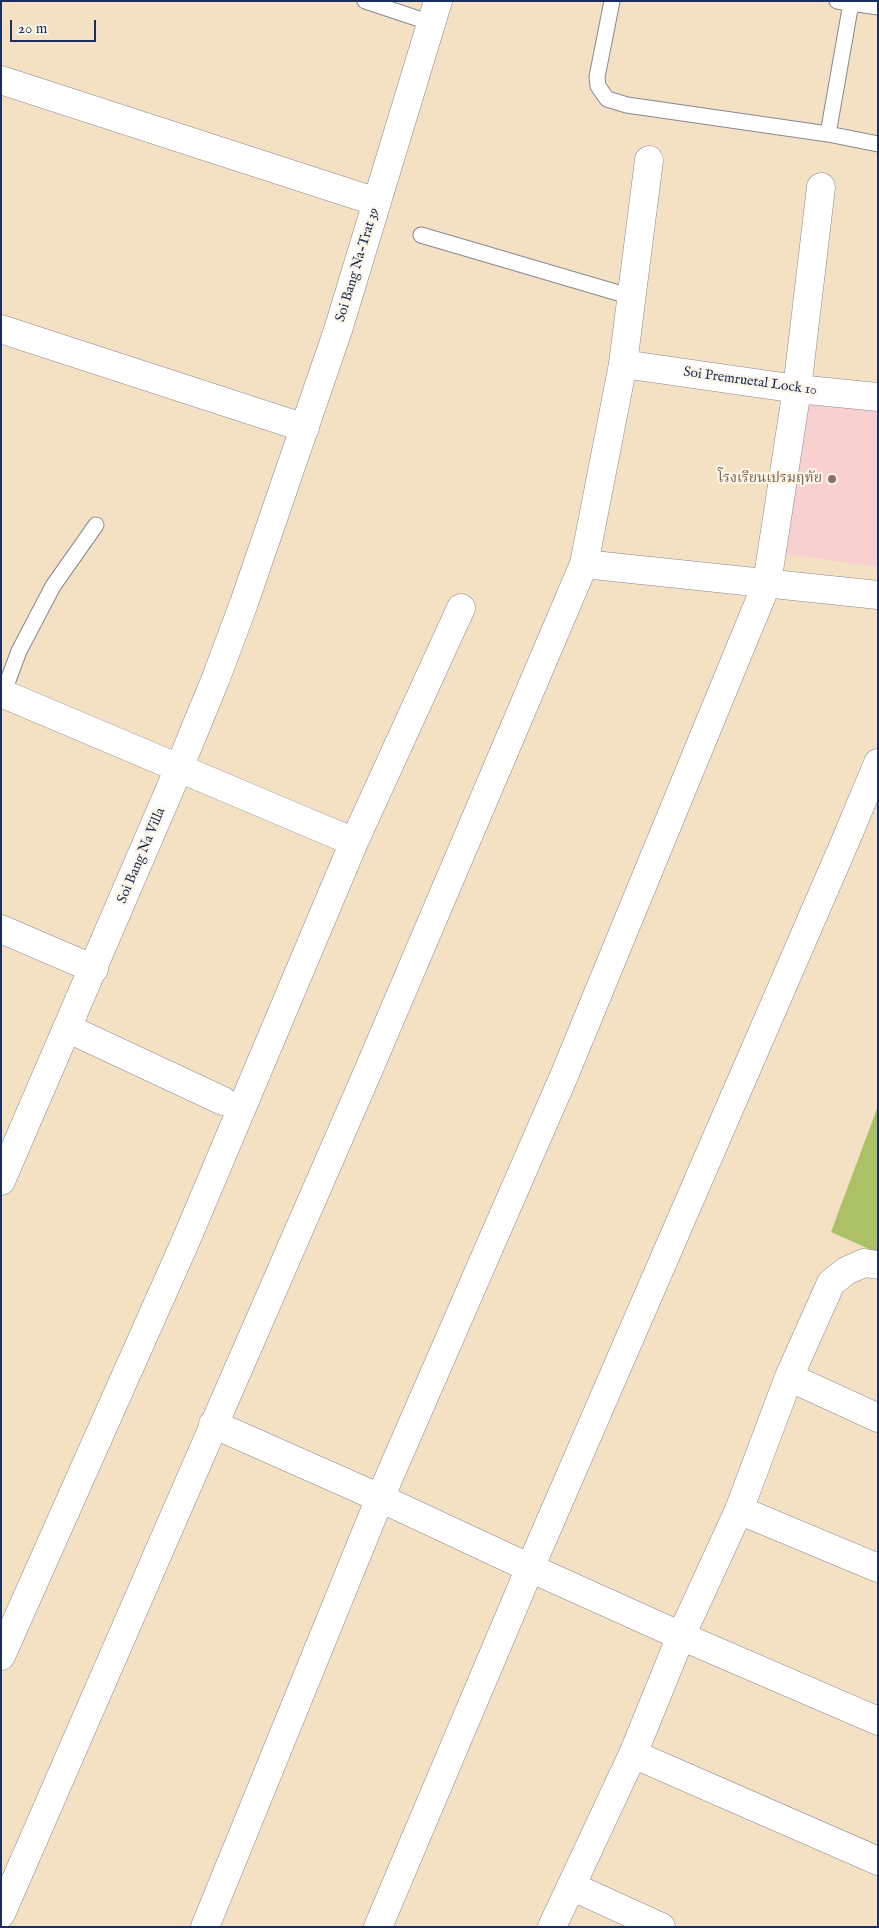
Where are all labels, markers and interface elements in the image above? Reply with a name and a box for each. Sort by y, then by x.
scale bar [12,10,99,42]
text: 20 m [18,19,47,38]
street label: Soi Bang Na-Trat 39 [333,206,383,324]
street label: Soi Premruetal Lock 10 [682,364,818,400]
place label: โรงเรียนเปรมฤทัย [718,471,822,487]
marker: โรงเรียนเปรมฤทัย [826,473,838,485]
street label: Soi Bang Na Villa [114,806,170,906]

